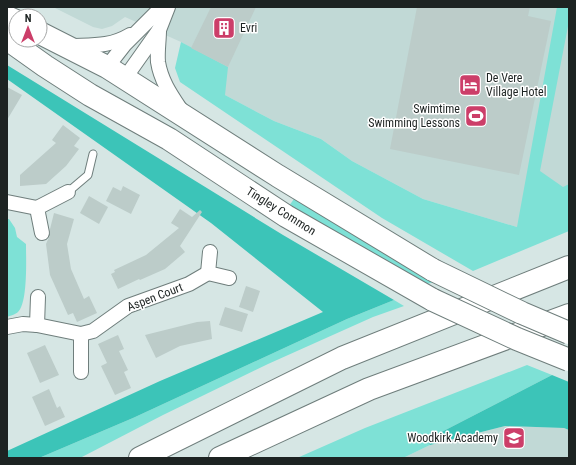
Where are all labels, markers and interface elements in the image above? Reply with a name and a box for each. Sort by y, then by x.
north arrow [8,8,48,48]
text: N [25,12,32,25]
building icon: Evri [211,15,237,41]
place label: Evri [240,21,257,35]
place label: De Vere Village Hotel [486,71,546,99]
hotel icon: De Vere Village Hotel [457,72,483,98]
place label: Swimtime Swimming Lessons [368,102,460,130]
sports icon: Swimtime Swimming Lessons [463,103,489,129]
street label: Tingley Common [244,184,319,238]
street label: Aspen Court [125,280,185,314]
school or university icon: Woodkirk Academy [501,425,527,451]
place label: Woodkirk Academy [407,431,498,445]

